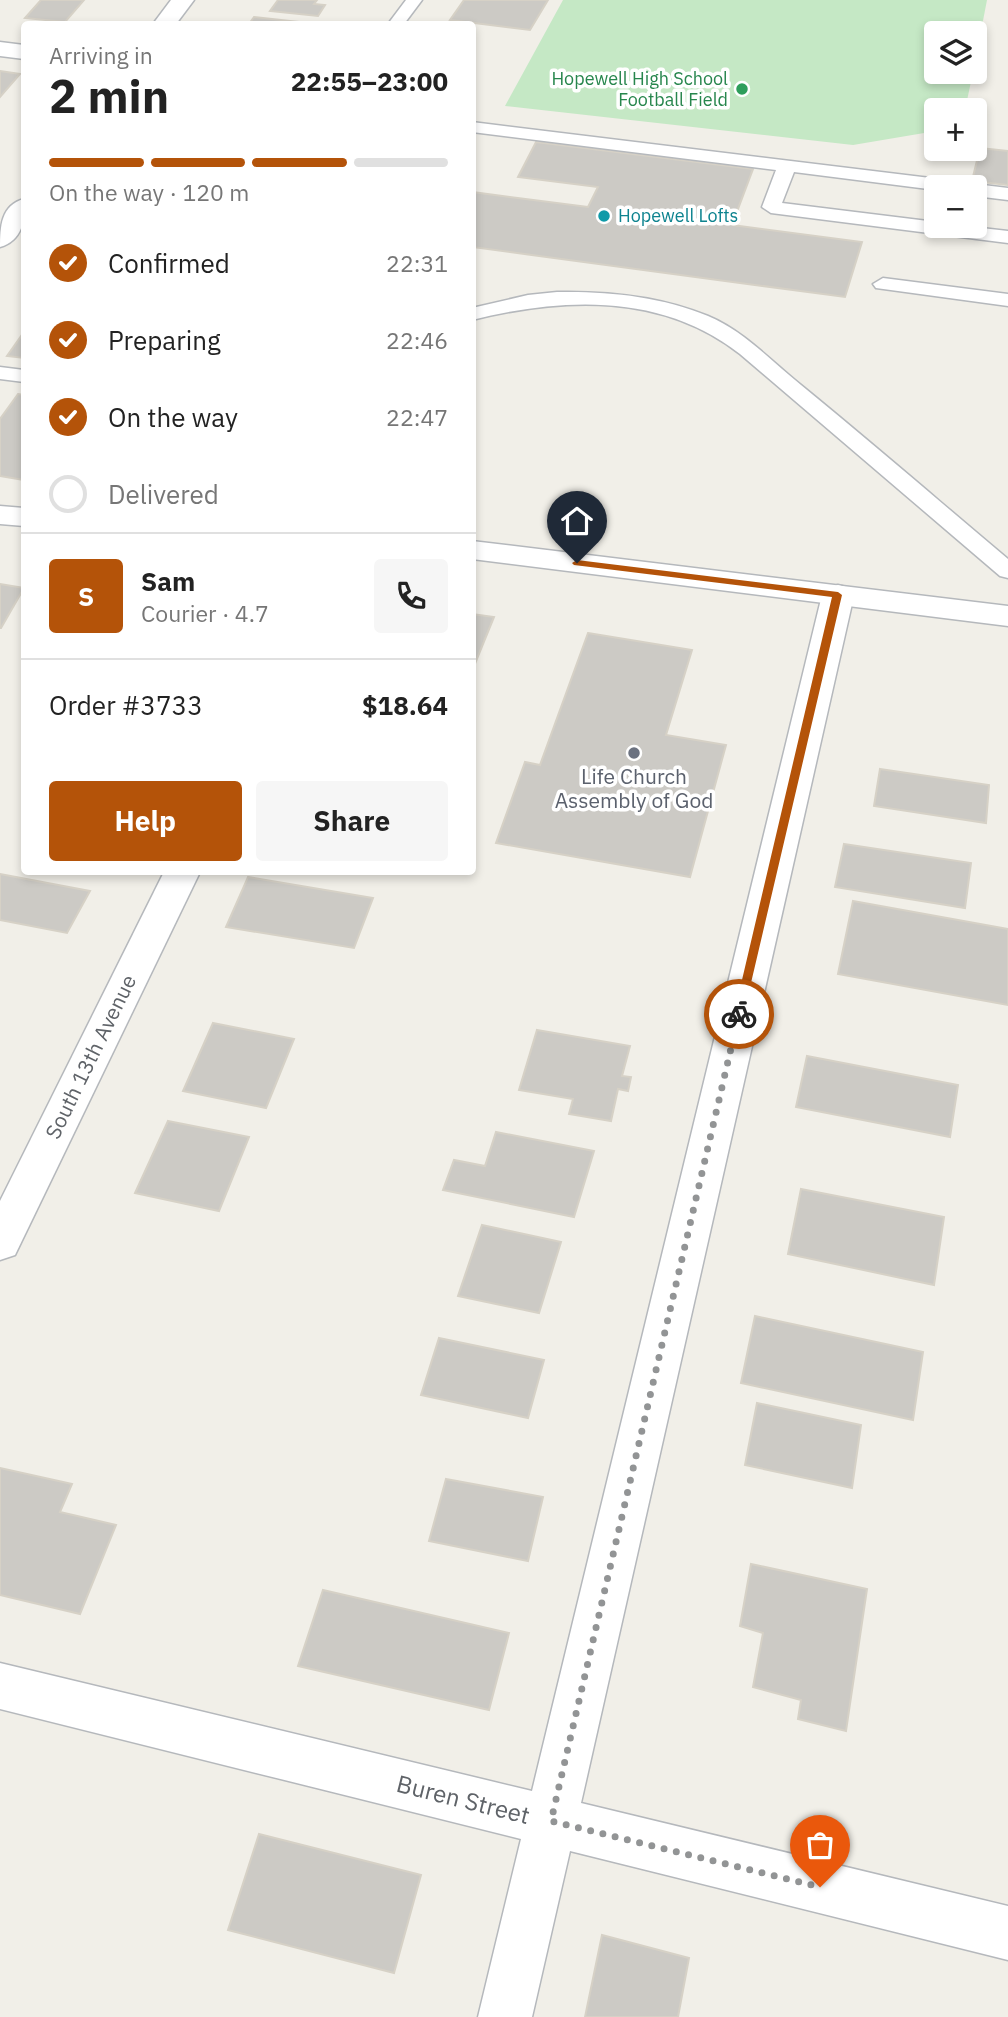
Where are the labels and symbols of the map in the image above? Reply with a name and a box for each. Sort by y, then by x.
place label: Hopewell High School Football Field [551,67,728,111]
marker: Hopewell High School Football Field [734,81,750,97]
place label: Hopewell Lofts [618,204,738,227]
marker: Hopewell Lofts [596,208,612,224]
pin [547,491,607,563]
marker: Life Church Assembly of God [626,745,642,761]
place label: Life Church Assembly of God [555,762,713,814]
street label: South 13th Avenue [38,970,142,1143]
courier [704,979,774,1049]
street label: Buren Street [393,1767,533,1831]
pin [790,1815,850,1887]

